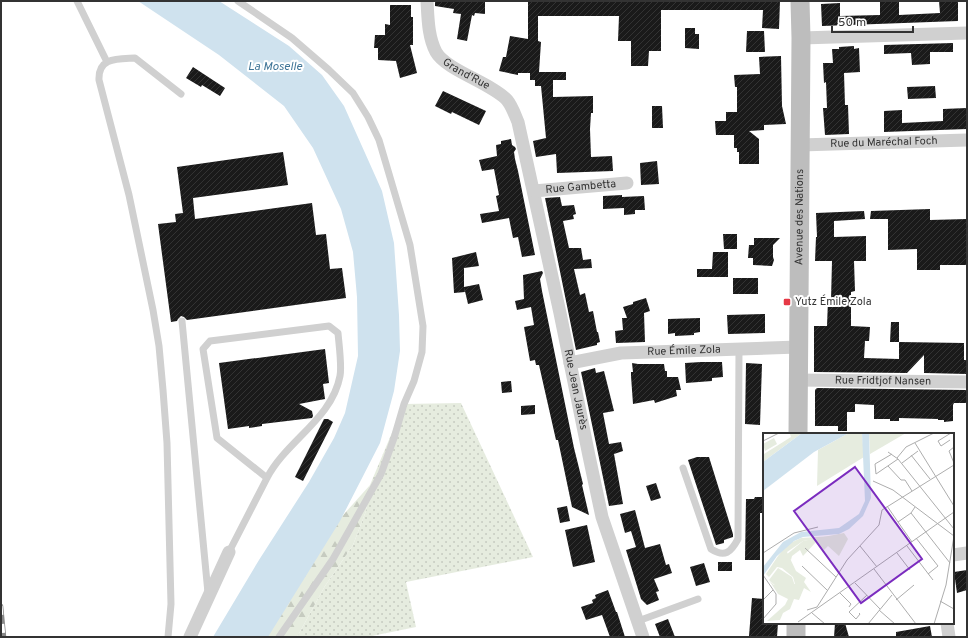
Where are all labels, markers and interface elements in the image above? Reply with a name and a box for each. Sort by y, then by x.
scale bar [832,8,913,34]
text: 50 m [838,15,866,31]
street label: Grand'Rue [440,55,492,93]
water label: La Moselle [248,59,303,75]
street label: Rue du Maréchal Foch [830,134,938,151]
street label: Avenue des Nations [792,169,807,265]
street label: Rue Gambetta [545,177,617,197]
place label: Yutz Émile Zola [795,294,872,309]
marker: Yutz Émile Zola [782,297,792,307]
street label: Rue Émile Zola [647,343,721,359]
street label: Rue Jean Jaurès [561,348,591,431]
street label: Rue Fridtjof Nansen [835,373,931,389]
inset map [763,433,954,624]

